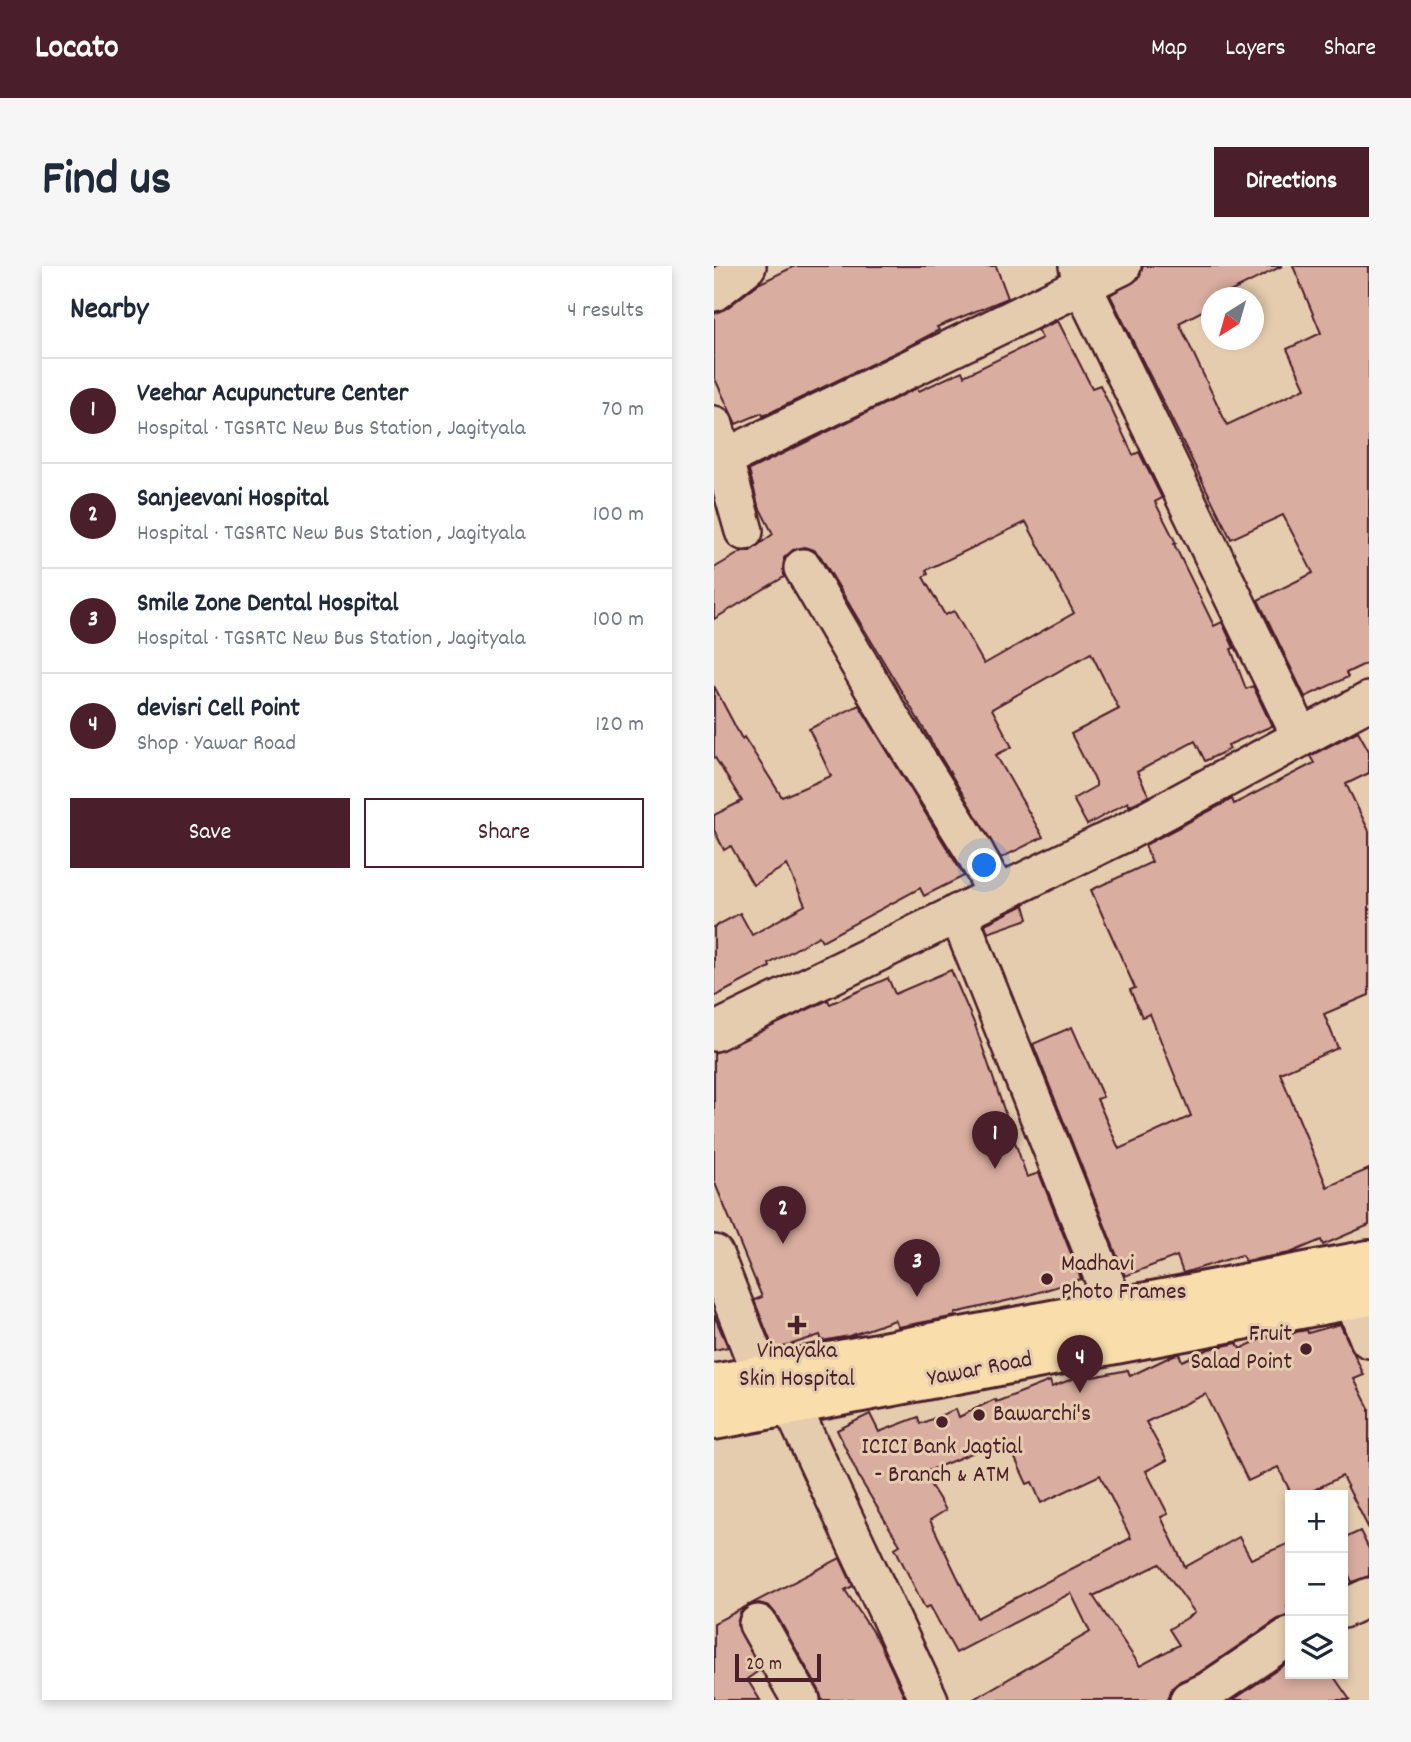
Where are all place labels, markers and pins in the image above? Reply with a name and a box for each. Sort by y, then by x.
pin: 1 [972,1111,1018,1169]
pin: 2 [760,1186,806,1244]
pin: 3 [894,1239,940,1297]
place label: Madhavi Photo Frames [1061,1248,1187,1310]
marker: Madhavi Photo Frames [1039,1271,1055,1287]
marker: Vinayaka Skin Hospital [787,1315,807,1335]
place label: Fruit Salad Point [1191,1318,1292,1380]
place label: Vinayaka Skin Hospital [739,1335,855,1397]
pin: 4 [1057,1335,1103,1393]
marker: Fruit Salad Point [1298,1341,1314,1357]
place label: Bawarchi's [993,1398,1091,1432]
marker: Bawarchi's [971,1407,987,1423]
marker: ICICI Bank Jagtial - Branch & ATM [934,1414,950,1430]
place label: ICICI Bank Jagtial - Branch & ATM [861,1431,1023,1493]

